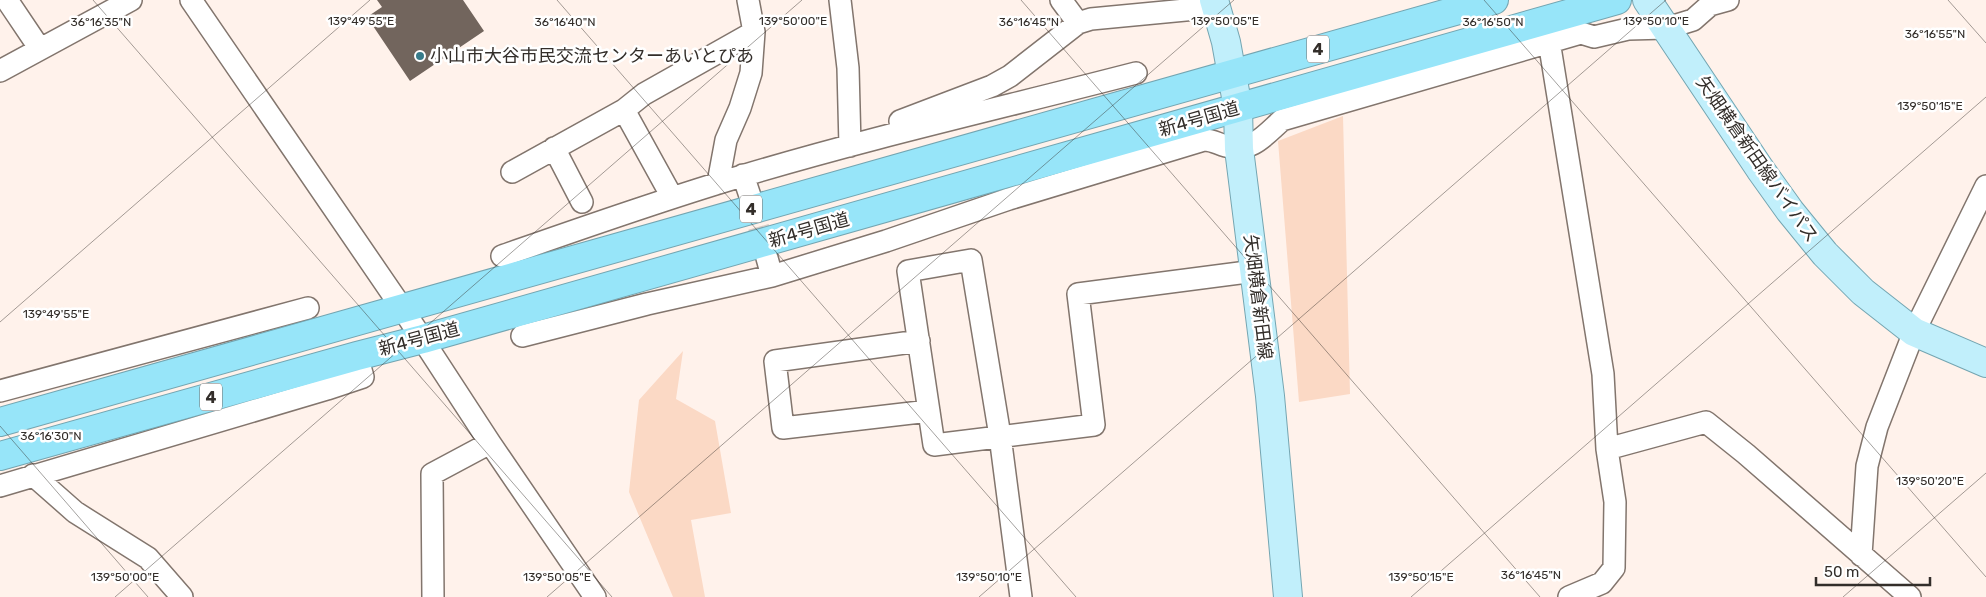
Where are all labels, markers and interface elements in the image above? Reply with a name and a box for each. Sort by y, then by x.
text: 139°49'55"E [328,14,394,28]
text: 139°50'00"E [759,14,827,28]
text: 139°50'05"E [1191,14,1259,28]
text: 139°50'10"E [1623,14,1689,28]
text: 36°16'35"N [71,15,131,29]
text: 36°16'40"N [535,15,595,29]
text: 36°16'45"N [999,15,1059,29]
text: 36°16'50"N [1462,15,1524,29]
text: 36°16'55"N [1905,27,1965,41]
road number: 4 [1307,36,1329,62]
place label: 小山市大谷市民交流センターあいとぴあ [430,45,754,67]
marker: 小山市大谷市民交流センターあいとぴあ [414,50,426,62]
street label: 矢畑横倉新田線バイパス [1691,72,1823,246]
street label: 新4号国道 [1156,97,1242,141]
text: 139°50'15"E [1897,99,1963,113]
road number: 4 [740,195,762,222]
street label: 新4号国道 [766,208,852,252]
street label: 矢畑横倉新田線 [1239,233,1277,361]
text: 139°49'55"E [23,307,89,321]
street label: 新4号国道 [376,318,462,360]
road number: 4 [200,384,222,411]
text: 36°16'30"N [20,429,82,443]
text: 139°50'20"E [1896,474,1964,488]
scale bar [1816,554,1930,586]
text: 50 m [1824,563,1859,581]
text: 36°16'45"N [1501,568,1561,582]
text: 139°50'00"E [91,570,159,584]
text: 139°50'05"E [523,570,591,584]
text: 139°50'10"E [956,570,1022,584]
text: 139°50'15"E [1388,570,1454,584]

